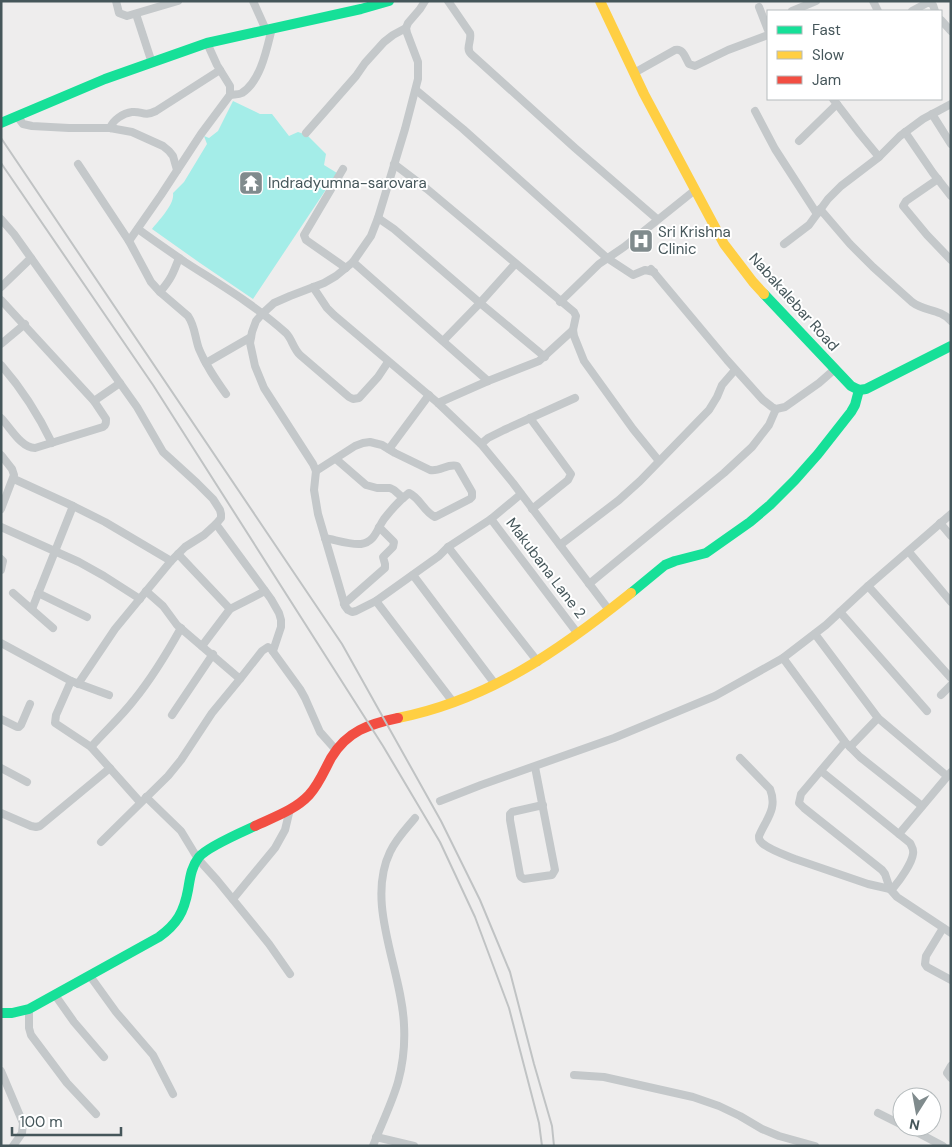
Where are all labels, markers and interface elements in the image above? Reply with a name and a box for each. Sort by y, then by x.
legend [767,10,942,100]
text: Fast [812,20,841,40]
text: Slow [812,45,845,65]
text: Jam [812,70,841,90]
temple icon: Indradyumna-sarovara [238,170,264,196]
place label: Indradyumna-sarovara [268,173,427,193]
place label: Sri Krishna Clinic [658,222,731,259]
hospital icon: Sri Krishna Clinic [628,228,654,254]
street label: Nabakalebar Road [745,249,843,355]
street label: Makubana Lane 2 [502,514,590,622]
north arrow [892,1087,942,1137]
scale bar [12,1104,121,1136]
text: 100 m [20,1112,63,1132]
text: N [908,1115,921,1135]

